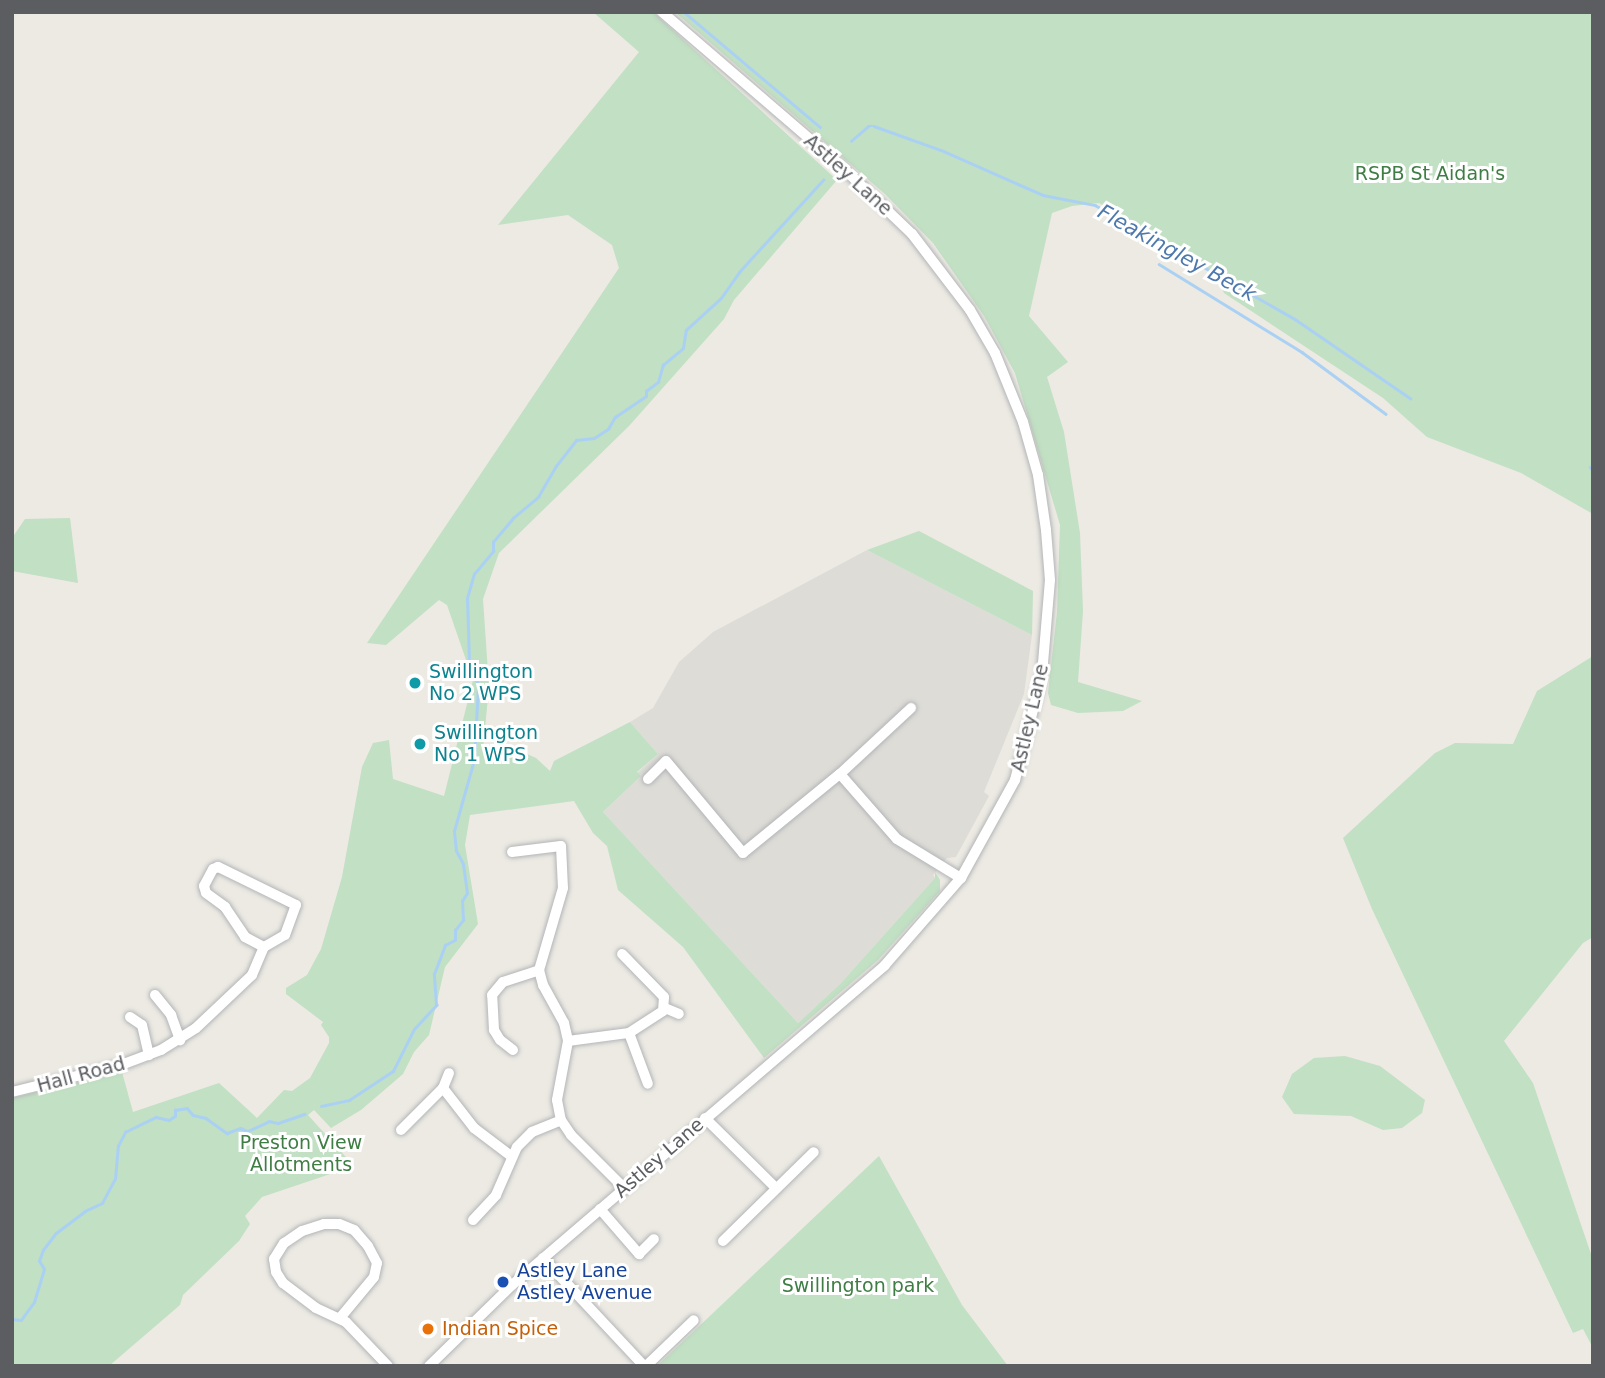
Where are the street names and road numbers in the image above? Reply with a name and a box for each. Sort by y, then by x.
street label: Astley Lane [799,130,897,220]
street label: Astley Lane [1006,662,1054,774]
street label: Hall Road [34,1052,128,1098]
street label: Astley Lane [610,1113,708,1203]

